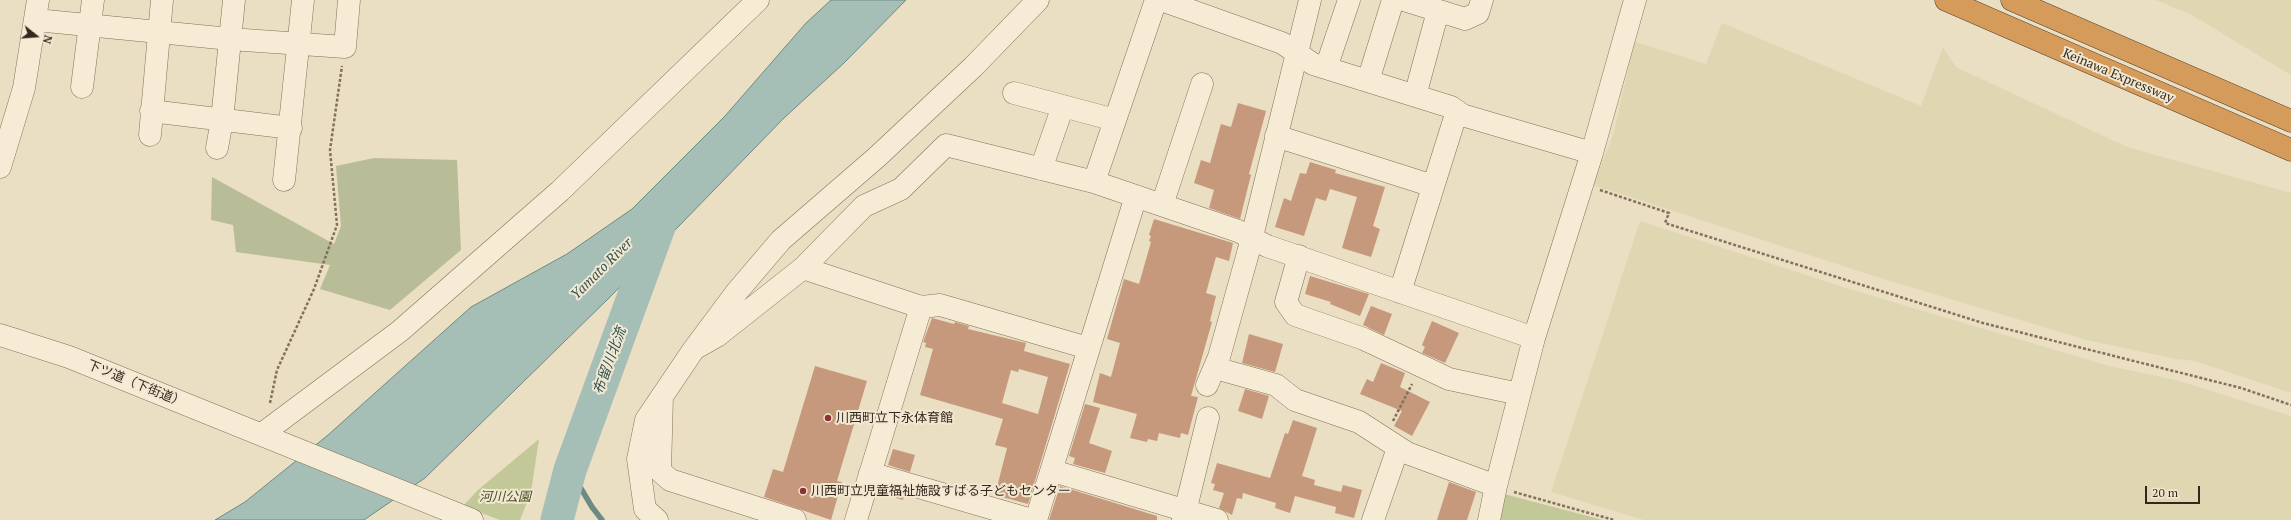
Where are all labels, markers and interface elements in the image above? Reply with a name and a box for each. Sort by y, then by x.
north arrow [16,16,56,56]
text: N [40,33,55,46]
street label: Keinawa Expressway [2060,46,2176,106]
water label: Yamato River [568,235,636,303]
water label: 布留川北流 [590,325,630,397]
street label: 下ツ道（下街道） [85,357,187,411]
place label: 川西町立下永体育館 [836,410,953,426]
marker: 川西町立下永体育館 [823,413,833,423]
scale bar [2147,478,2202,504]
place label: 川西町立児童福祉施設すばる子どもセンター [811,483,1071,499]
text: 20 m [2152,485,2178,500]
marker: 川西町立児童福祉施設すばる子どもセンター [798,486,808,496]
park label: 河川公園 [479,489,531,505]

